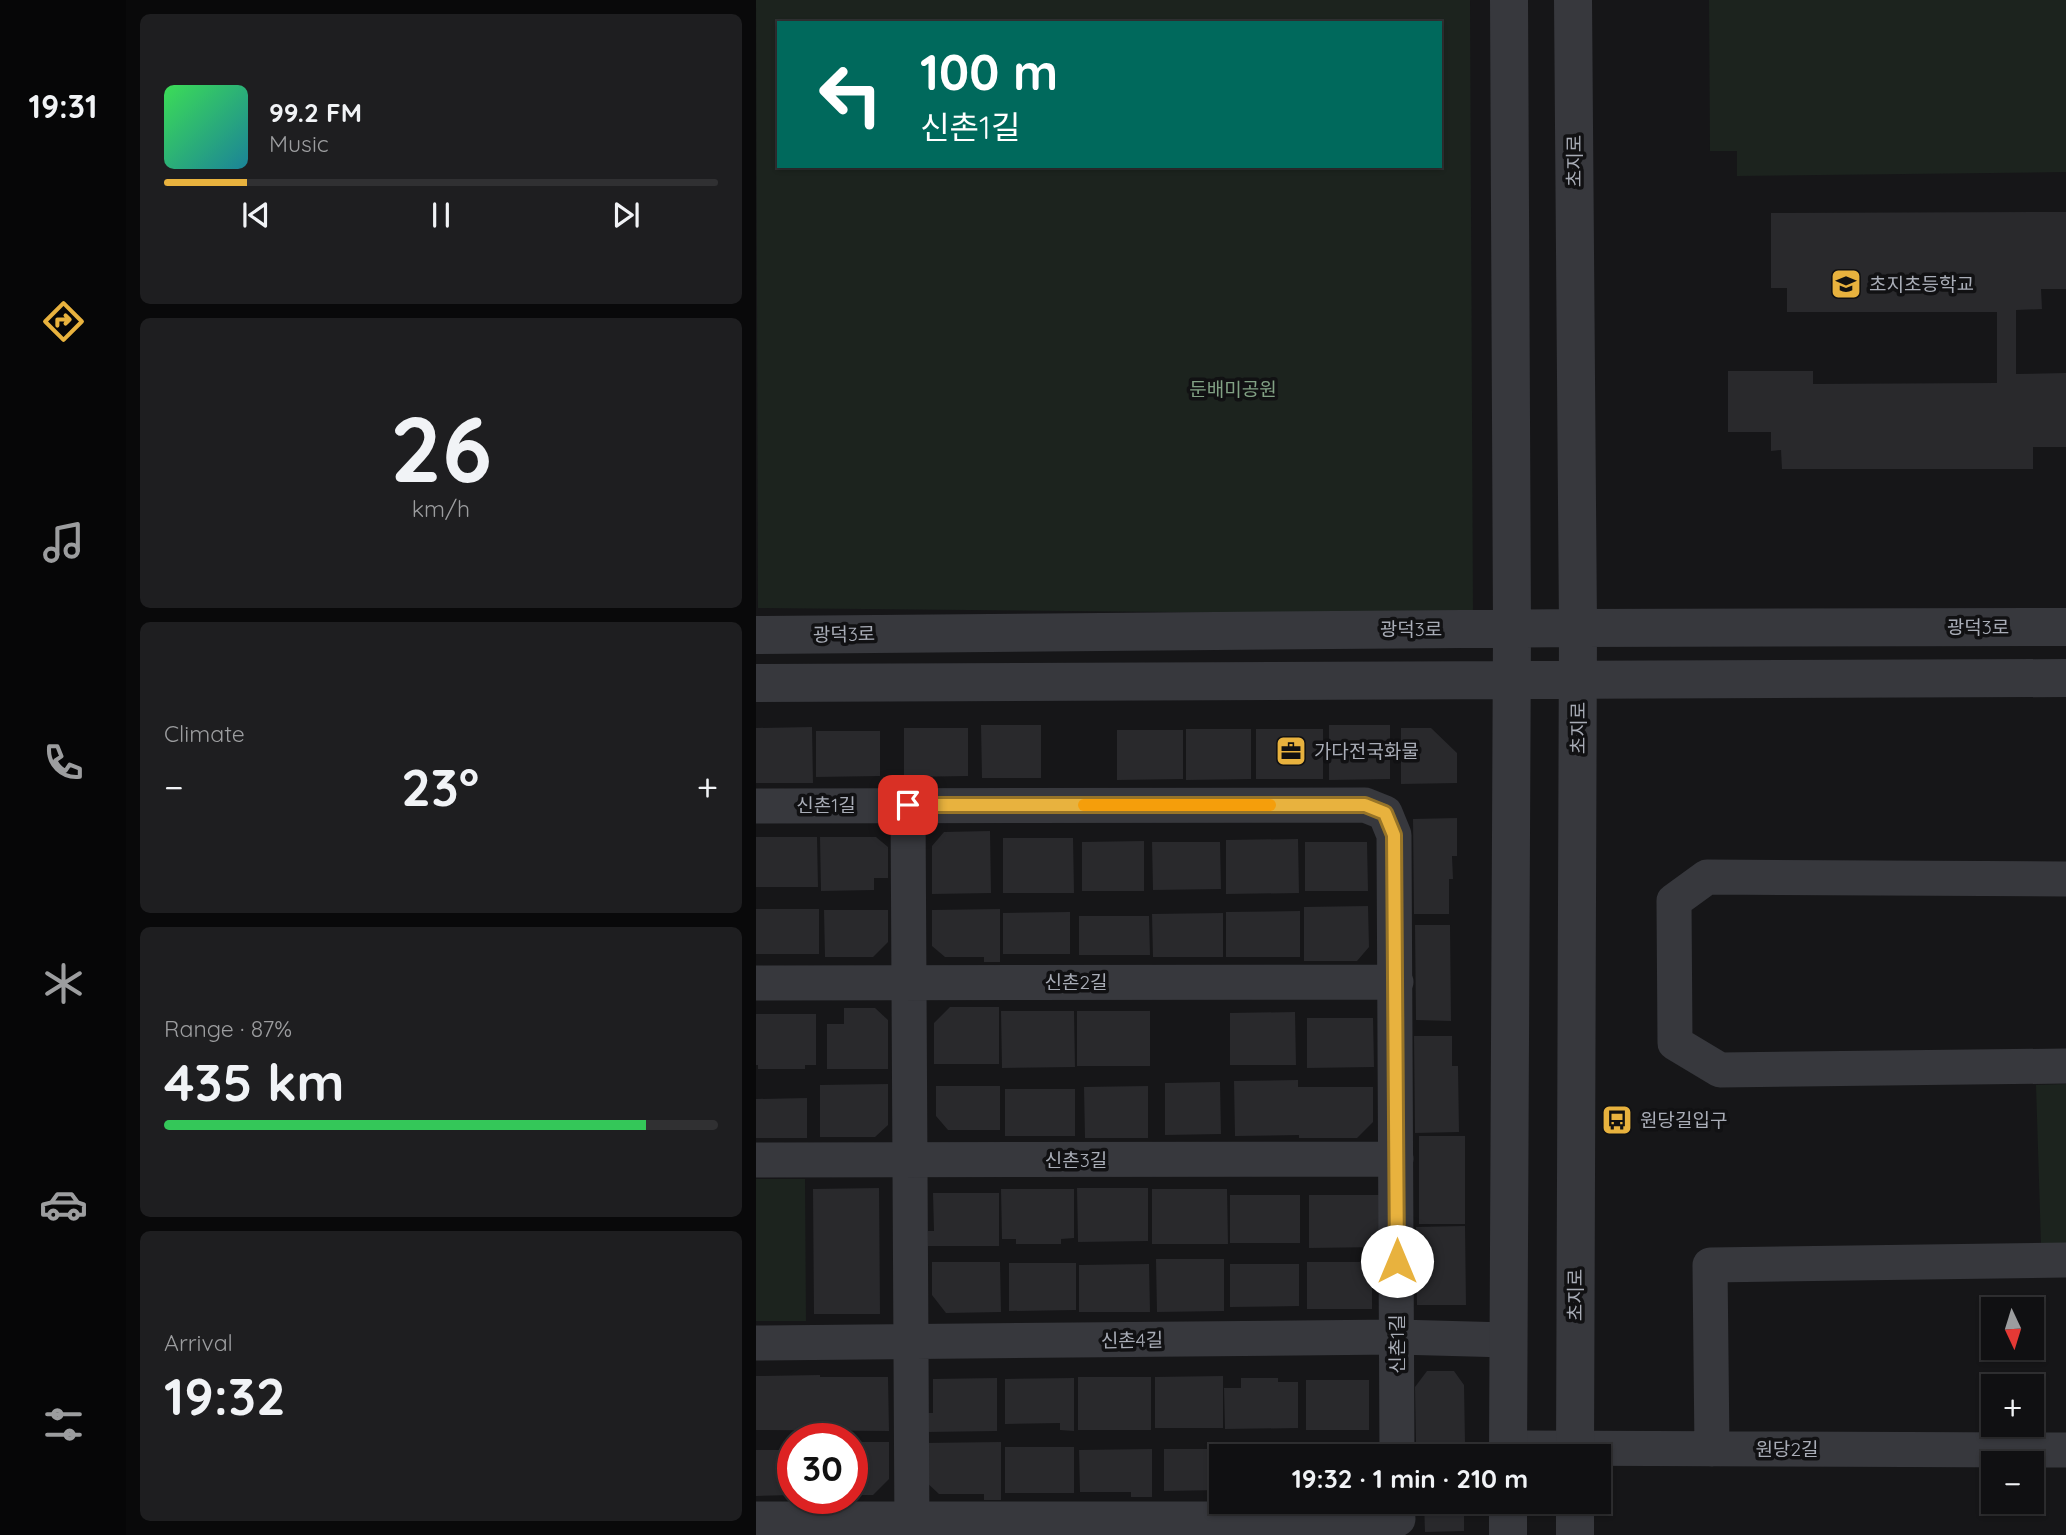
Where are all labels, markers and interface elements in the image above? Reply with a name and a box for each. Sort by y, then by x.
text: 100 m [920,41,1058,102]
icon: left [805,49,896,140]
text: 19:31 [29,86,98,126]
text: 99.2 FM [269,96,362,129]
text: 신촌1길 [920,107,1020,147]
text: Music [269,129,329,158]
street label: 초지로 [1562,135,1586,187]
icon: previous [237,196,275,234]
icon: pause [422,196,460,234]
icon: next [607,196,645,234]
school or university icon: 초지초등학교 [1829,267,1863,301]
place label: 초지초등학교 [1869,272,1974,296]
icon: directions [39,297,88,346]
park label: 둔배미공원 [1189,377,1277,401]
text: 26 [390,391,492,505]
text: km/h [412,494,470,523]
icon: music [39,518,88,567]
street label: 광덕3로 [1947,615,2009,639]
street label: 광덕3로 [1380,617,1442,641]
street label: 광덕3로 [813,621,875,647]
street label: 초지로 [1566,702,1590,754]
text: Climate [164,719,245,748]
office icon: 가다전국화물 [1274,734,1308,768]
icon: phone [39,738,88,787]
place label: 가다전국화물 [1314,739,1419,763]
text: 23° [401,754,479,819]
text: − [164,763,184,811]
text: + [697,763,718,811]
pin [878,775,938,835]
icon: arrive [889,786,927,824]
street label: 신촌1길 [796,793,856,817]
icon: climate [39,959,88,1008]
street label: 신촌2길 [1045,970,1107,994]
text: Range · 87% [164,1014,292,1043]
text: 435 km [164,1049,345,1114]
bus stop icon: 원당길입구 [1600,1103,1634,1137]
place label: 원당길입구 [1640,1108,1727,1132]
street label: 신촌3길 [1045,1148,1107,1172]
icon: car [39,1180,88,1229]
position arrow [1360,1224,1434,1298]
street label: 초지로 [1563,1269,1587,1321]
north arrow [1981,1297,2044,1360]
map controls [1981,1297,2044,1514]
street label: 신촌1길 [1385,1314,1409,1374]
street label: 신촌4길 [1101,1327,1163,1353]
text: Arrival [164,1328,233,1357]
text: 19:32 [164,1363,285,1428]
button: + [1981,1374,2044,1437]
icon: filters [39,1400,88,1449]
speed limit sign: 30 [777,1423,868,1514]
street label: 원당2길 [1756,1437,1818,1461]
button: − [1981,1451,2044,1514]
text: 19:32 · 1 min · 210 m [1292,1462,1528,1495]

